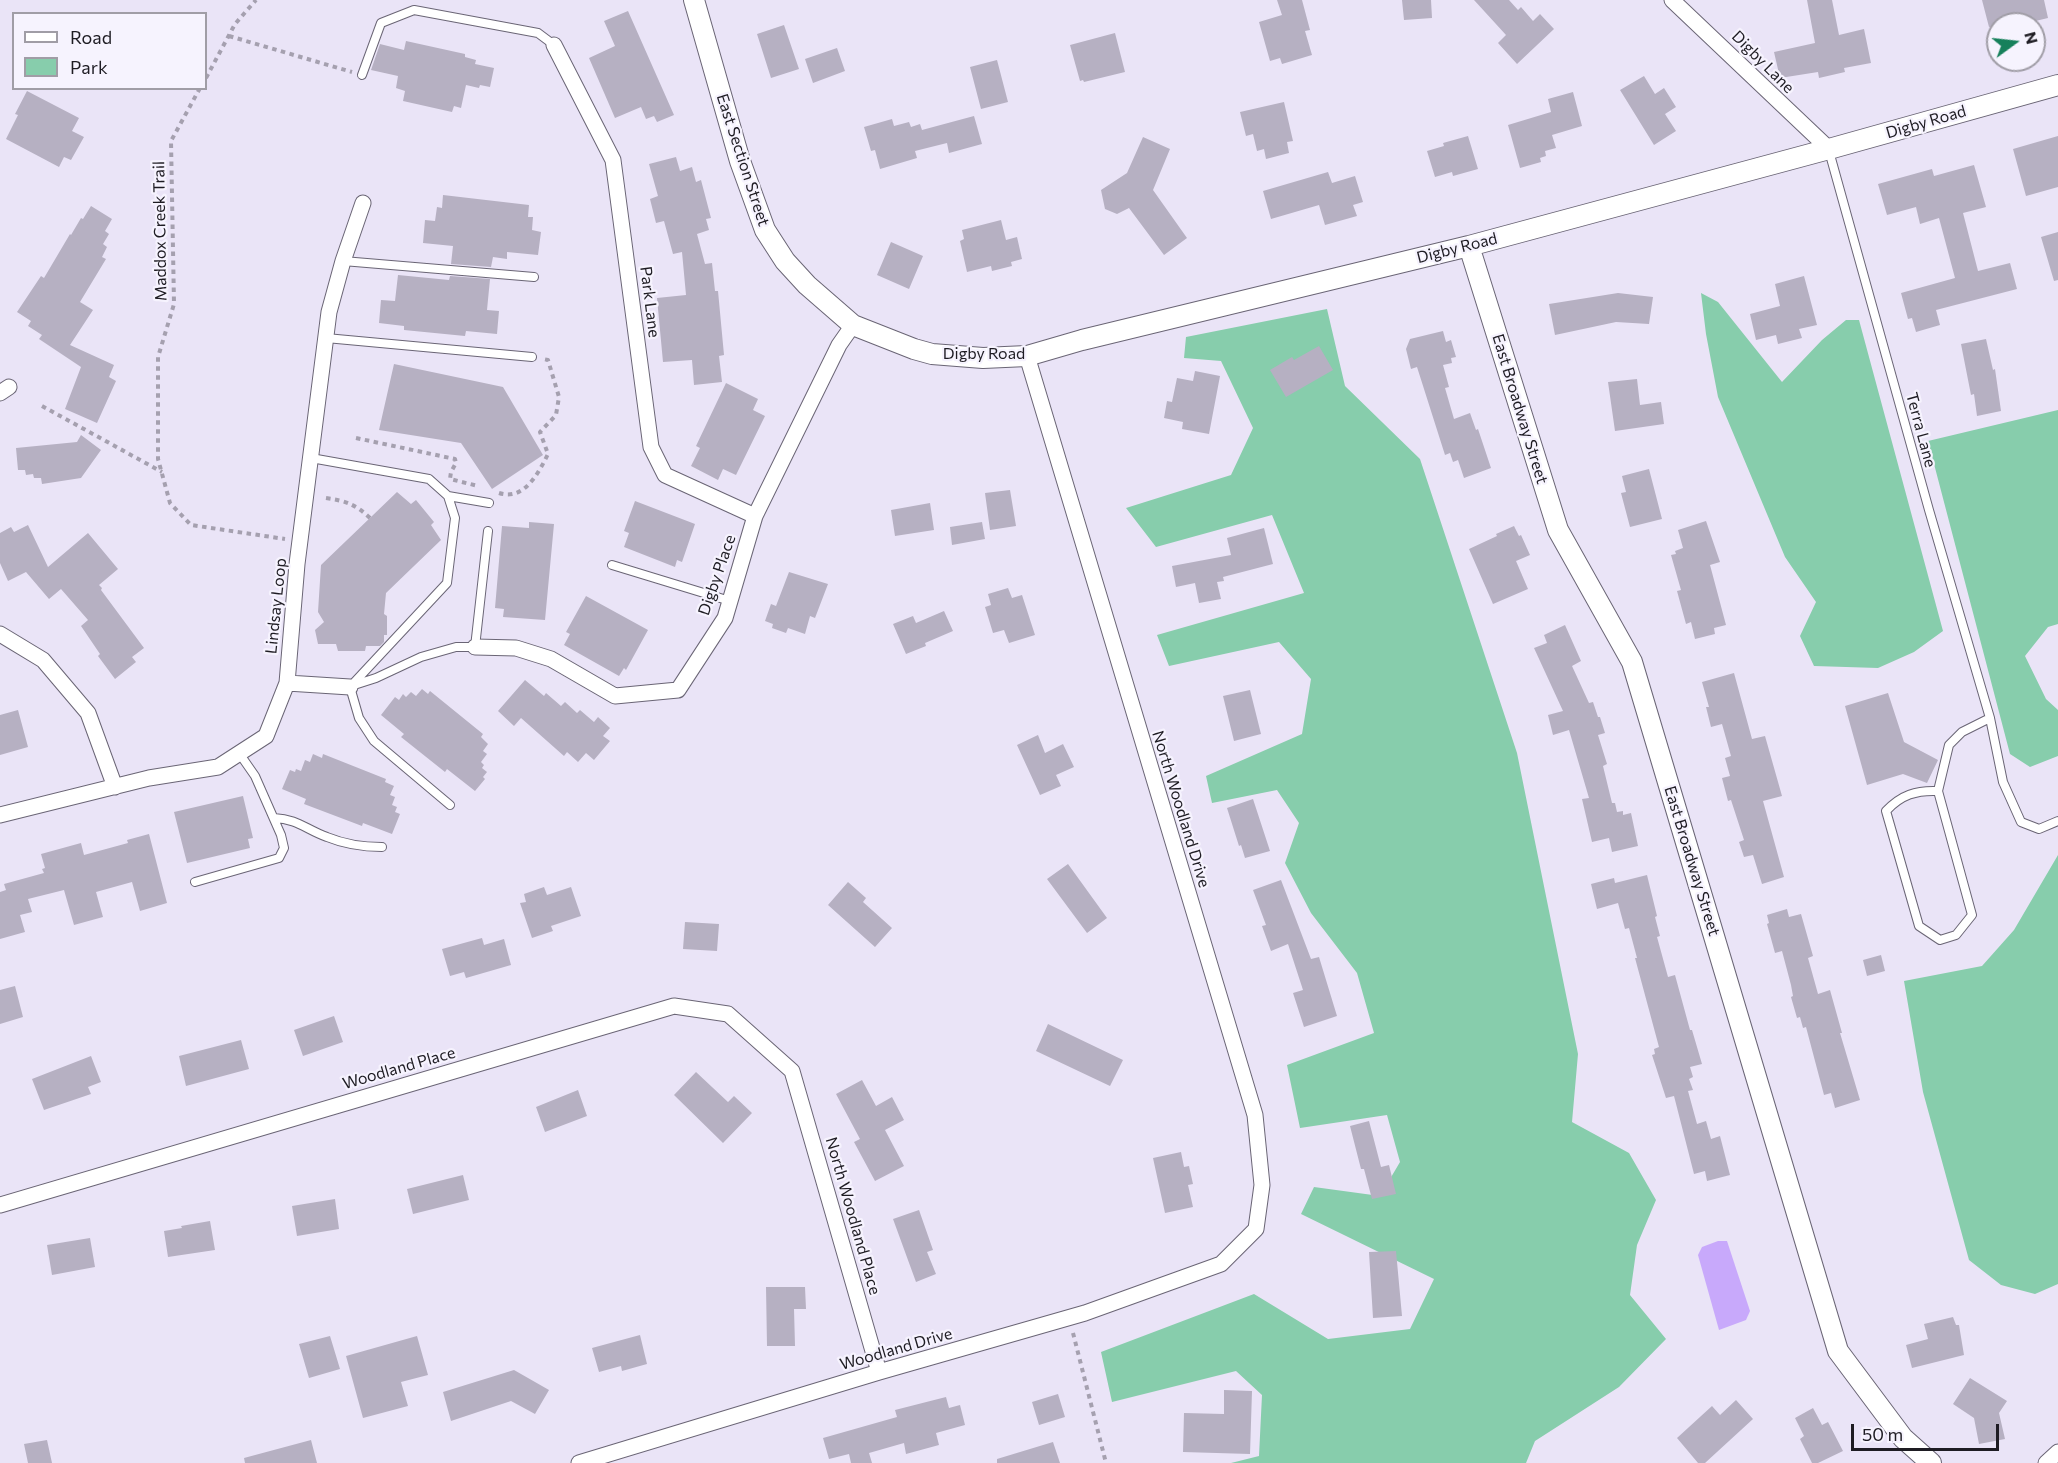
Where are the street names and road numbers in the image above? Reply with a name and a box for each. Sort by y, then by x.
street label: Digby Lane [1728,27,1798,97]
street label: East Section Street [713,91,773,229]
street label: Digby Road [1884,101,1968,143]
street label: Maddox Creek Trail [149,161,171,301]
street label: Digby Road [1415,229,1499,267]
street label: Park Lane [636,265,664,339]
street label: East Broadway Street [1488,332,1552,486]
street label: Digby Road [943,344,1025,364]
street label: Terra Lane [1902,390,1940,470]
street label: Digby Place [694,532,740,618]
street label: Lindsay Loop [261,557,291,655]
street label: North Woodland Drive [1148,728,1214,890]
street label: East Broadway Street [1660,784,1724,938]
street label: Woodland Place [340,1043,458,1093]
street label: North Woodland Place [821,1135,885,1297]
street label: Woodland Drive [838,1324,954,1374]

